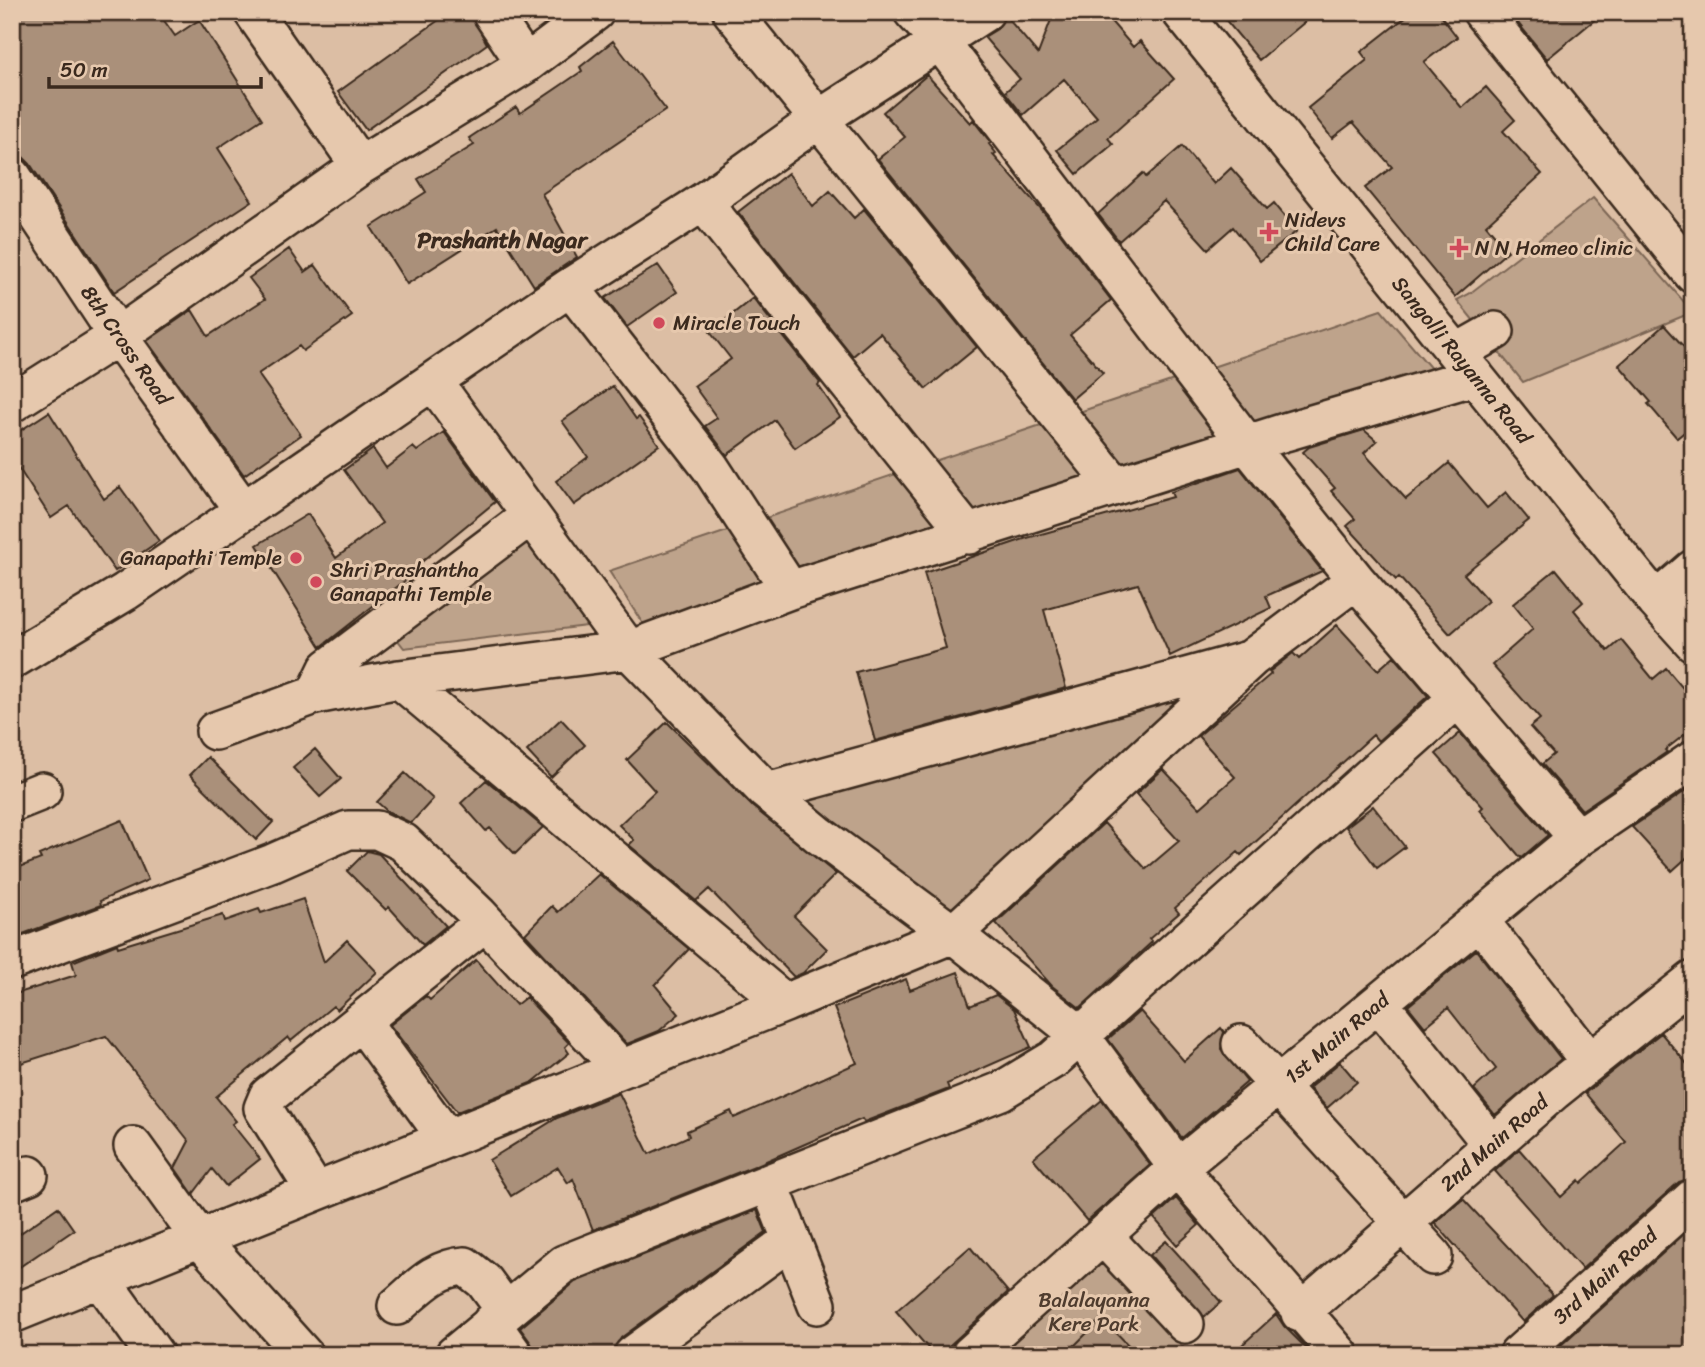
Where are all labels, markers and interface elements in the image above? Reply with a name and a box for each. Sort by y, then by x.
scale bar [49,46,261,90]
text: 50 m [60,51,108,89]
place label: Nidevs Child Care [1285,201,1380,263]
district label: Prashanth Nagar [417,220,589,261]
marker: Nidevs Child Care [1259,222,1279,242]
place label: N N Homeo clinic [1475,229,1633,267]
marker: N N Homeo clinic [1449,238,1469,258]
street label: Sangolli Rayanna Road [1382,267,1543,454]
street label: 8th Cross Road [70,277,183,415]
place label: Miracle Touch [673,304,800,342]
marker: Miracle Touch [651,315,667,331]
place label: Ganapathi Temple [120,539,282,577]
marker: Ganapathi Temple [288,550,304,566]
place label: Shri Prashantha Ganapathi Temple [330,551,492,613]
marker: Shri Prashantha Ganapathi Temple [308,574,324,590]
street label: 1st Main Road [1276,981,1400,1094]
street label: 2nd Main Road [1431,1083,1559,1202]
street label: 3rd Main Road [1543,1217,1668,1334]
park label: Balalayanna Kere Park [1038,1281,1150,1343]

